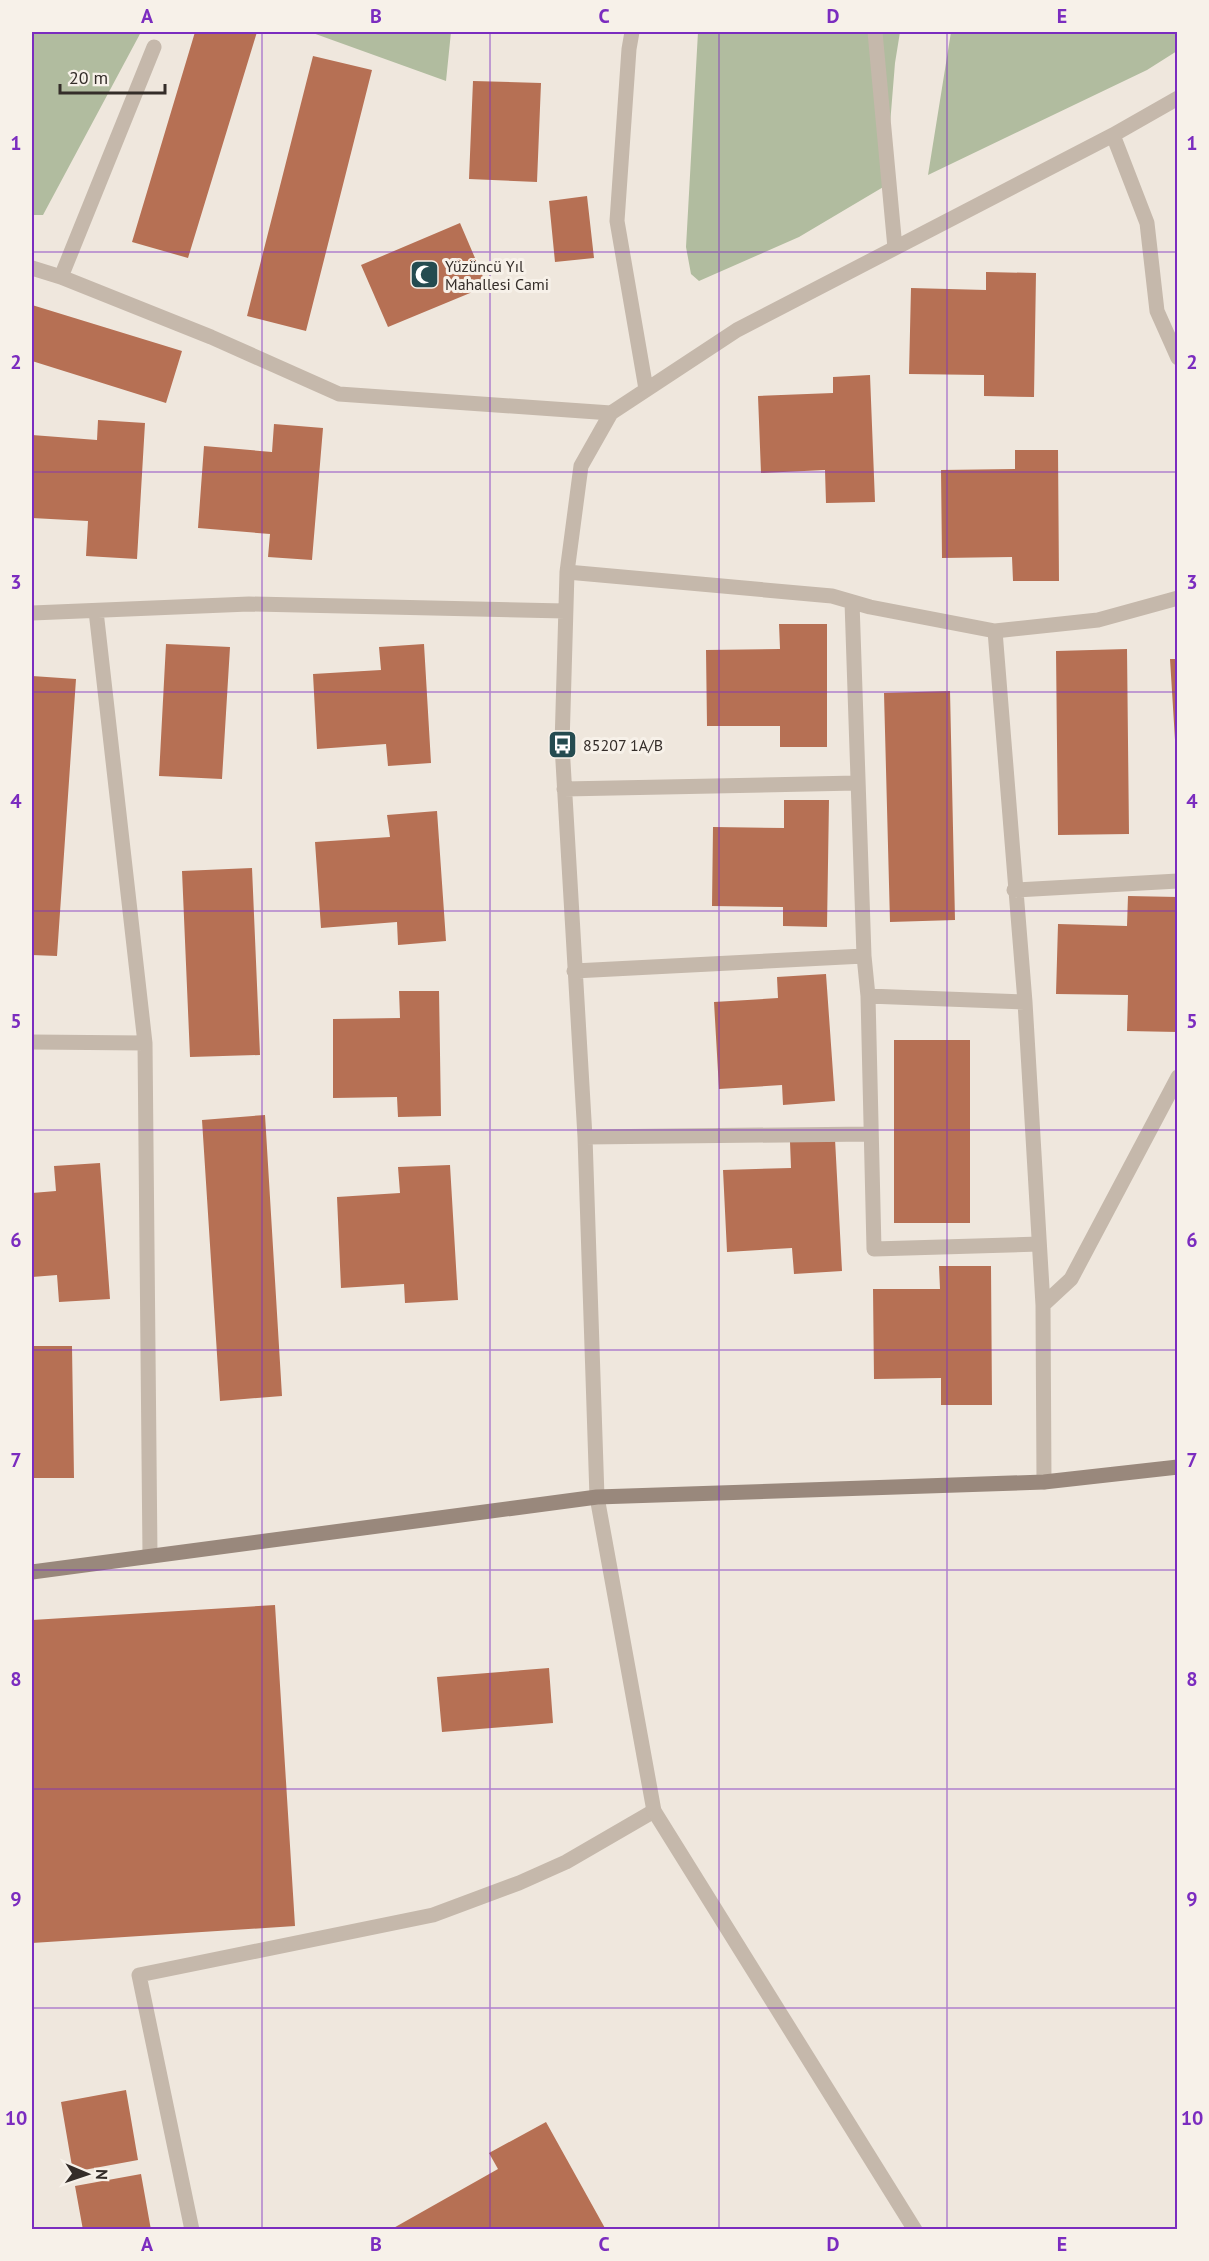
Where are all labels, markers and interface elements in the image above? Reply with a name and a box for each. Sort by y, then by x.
text: A [141,3,154,29]
text: B [370,3,382,29]
text: C [598,3,610,29]
text: D [827,3,840,29]
text: E [1057,3,1067,29]
scale bar [60,57,165,95]
text: 20 m [69,66,108,89]
text: 1 [10,130,22,156]
text: 1 [1186,130,1198,156]
place label: Yüzüncü Yıl Mahallesi Cami [445,256,549,294]
mosque icon: Yüzüncü Yıl Mahallesi Cami [408,259,440,291]
text: 2 [10,349,22,375]
text: 2 [1186,349,1198,375]
text: 3 [10,569,22,595]
text: 3 [1186,569,1198,595]
bus stop icon: 85207 1A/B [546,729,578,761]
place label: 85207 1A/B [583,735,663,755]
text: 4 [10,788,22,814]
text: 4 [1186,788,1198,814]
text: 5 [10,1008,22,1034]
text: 5 [1186,1008,1198,1034]
text: 6 [10,1227,22,1253]
text: 6 [1186,1227,1198,1253]
text: 7 [10,1447,22,1473]
text: 7 [1186,1447,1198,1473]
text: 8 [10,1666,22,1692]
text: 8 [1186,1666,1198,1692]
text: 9 [10,1886,22,1912]
text: 9 [1186,1886,1198,1912]
text: 10 [5,2105,27,2131]
text: 10 [1181,2105,1203,2131]
north arrow [57,2144,117,2204]
text: N [92,2169,112,2180]
text: A [141,2231,154,2257]
text: B [370,2231,382,2257]
text: C [598,2231,610,2257]
text: D [827,2231,840,2257]
text: E [1057,2231,1067,2257]

